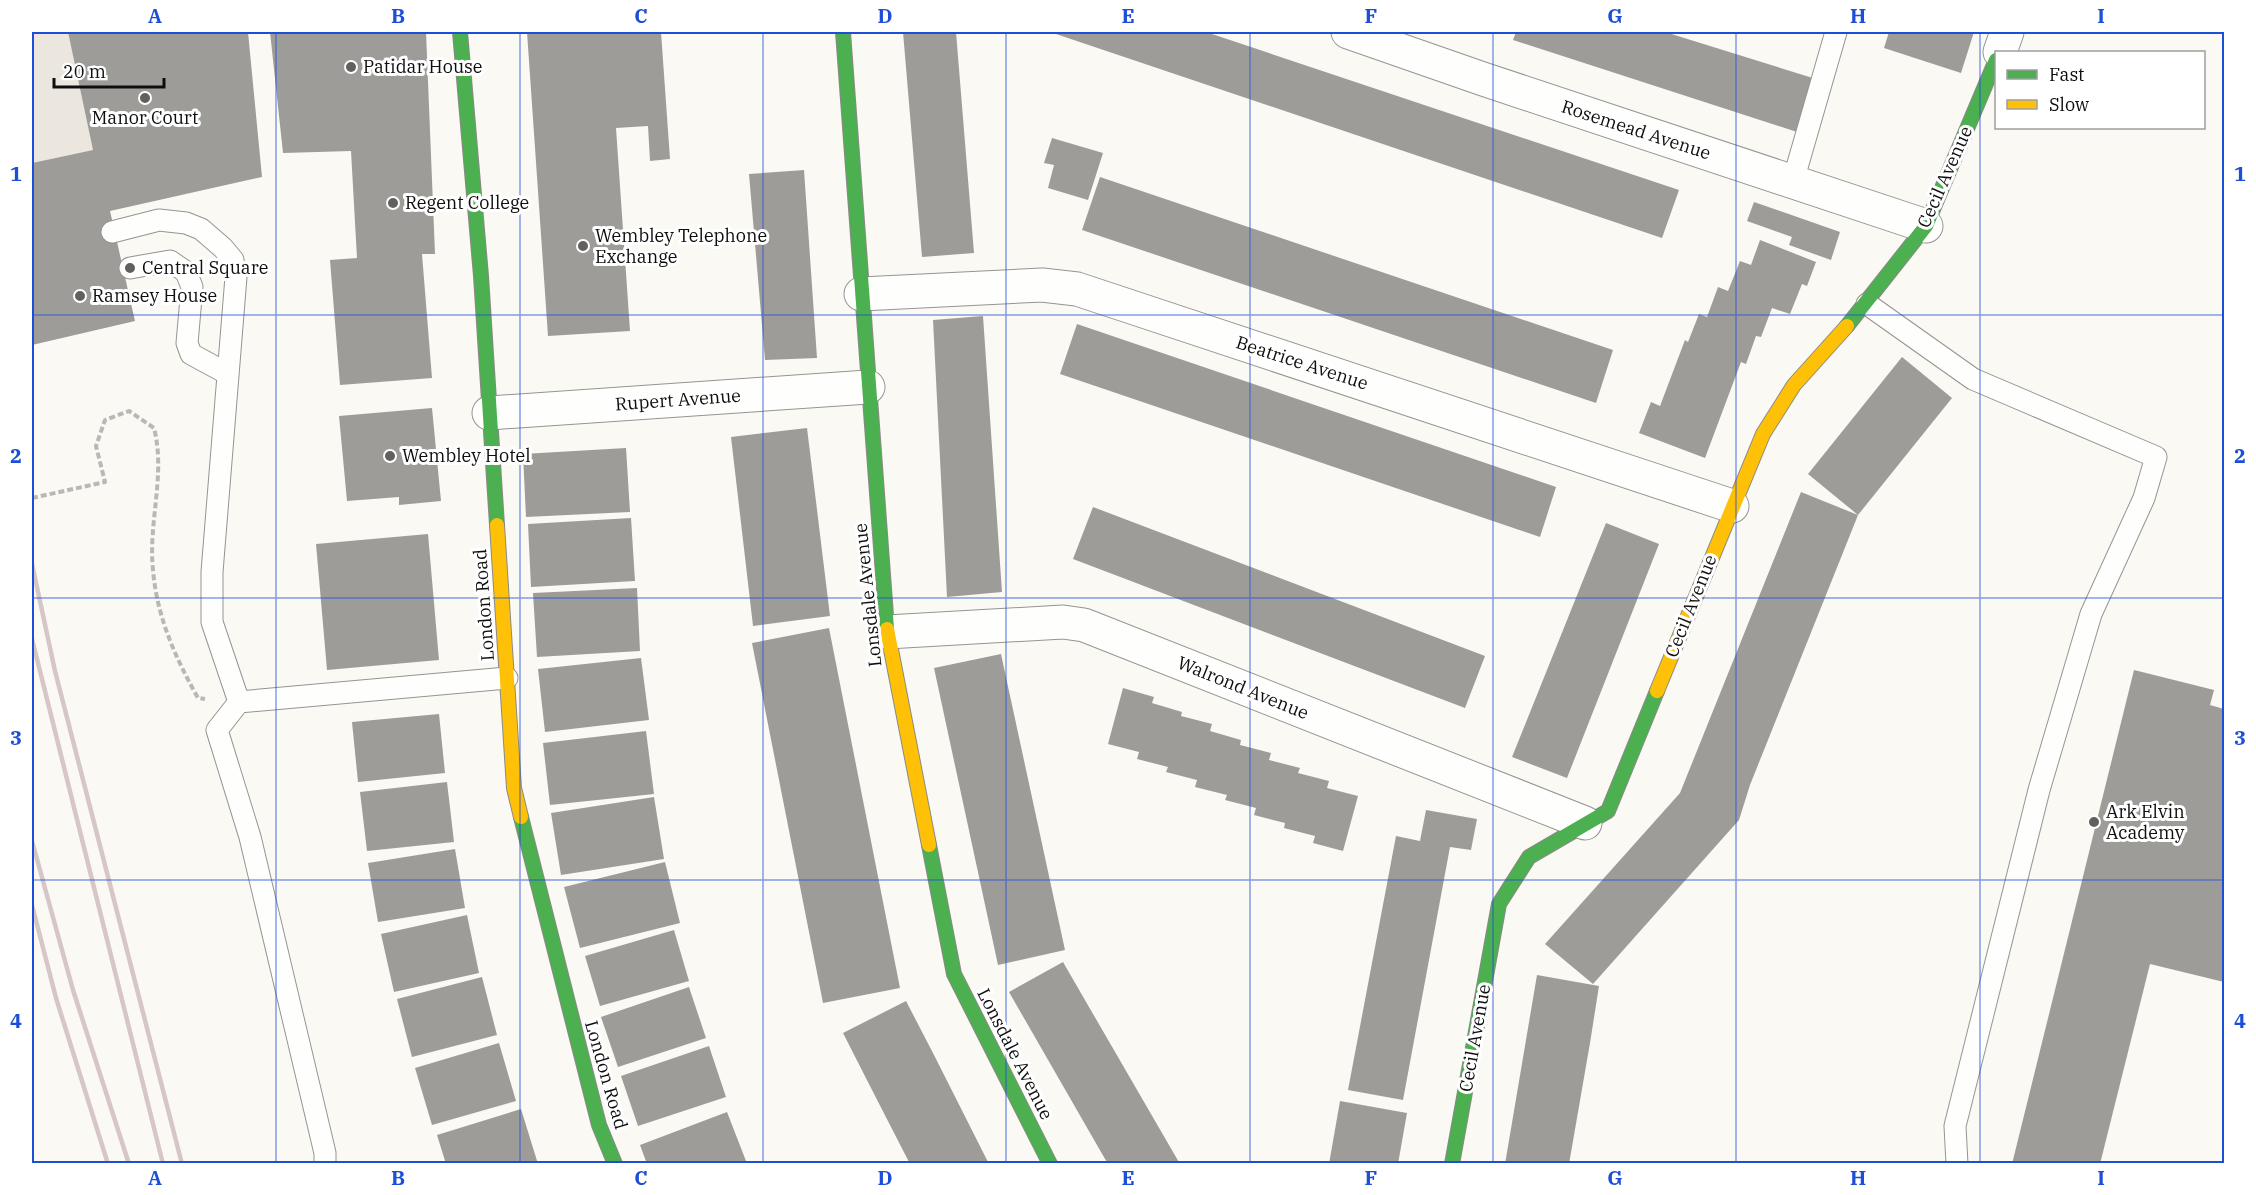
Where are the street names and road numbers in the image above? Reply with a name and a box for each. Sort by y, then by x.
street label: Rosemead Avenue [1559,95,1714,165]
street label: Cecil Avenue [1912,122,1977,231]
street label: Beatrice Avenue [1233,330,1371,395]
street label: Rupert Avenue [614,384,742,415]
street label: Lonsdale Avenue [849,522,886,668]
street label: London Road [468,548,499,662]
street label: Cecil Avenue [1659,551,1722,661]
street label: Walrond Avenue [1174,651,1312,724]
street label: Cecil Avenue [1454,982,1495,1094]
street label: Lonsdale Avenue [972,984,1058,1123]
street label: London Road [580,1018,633,1132]

